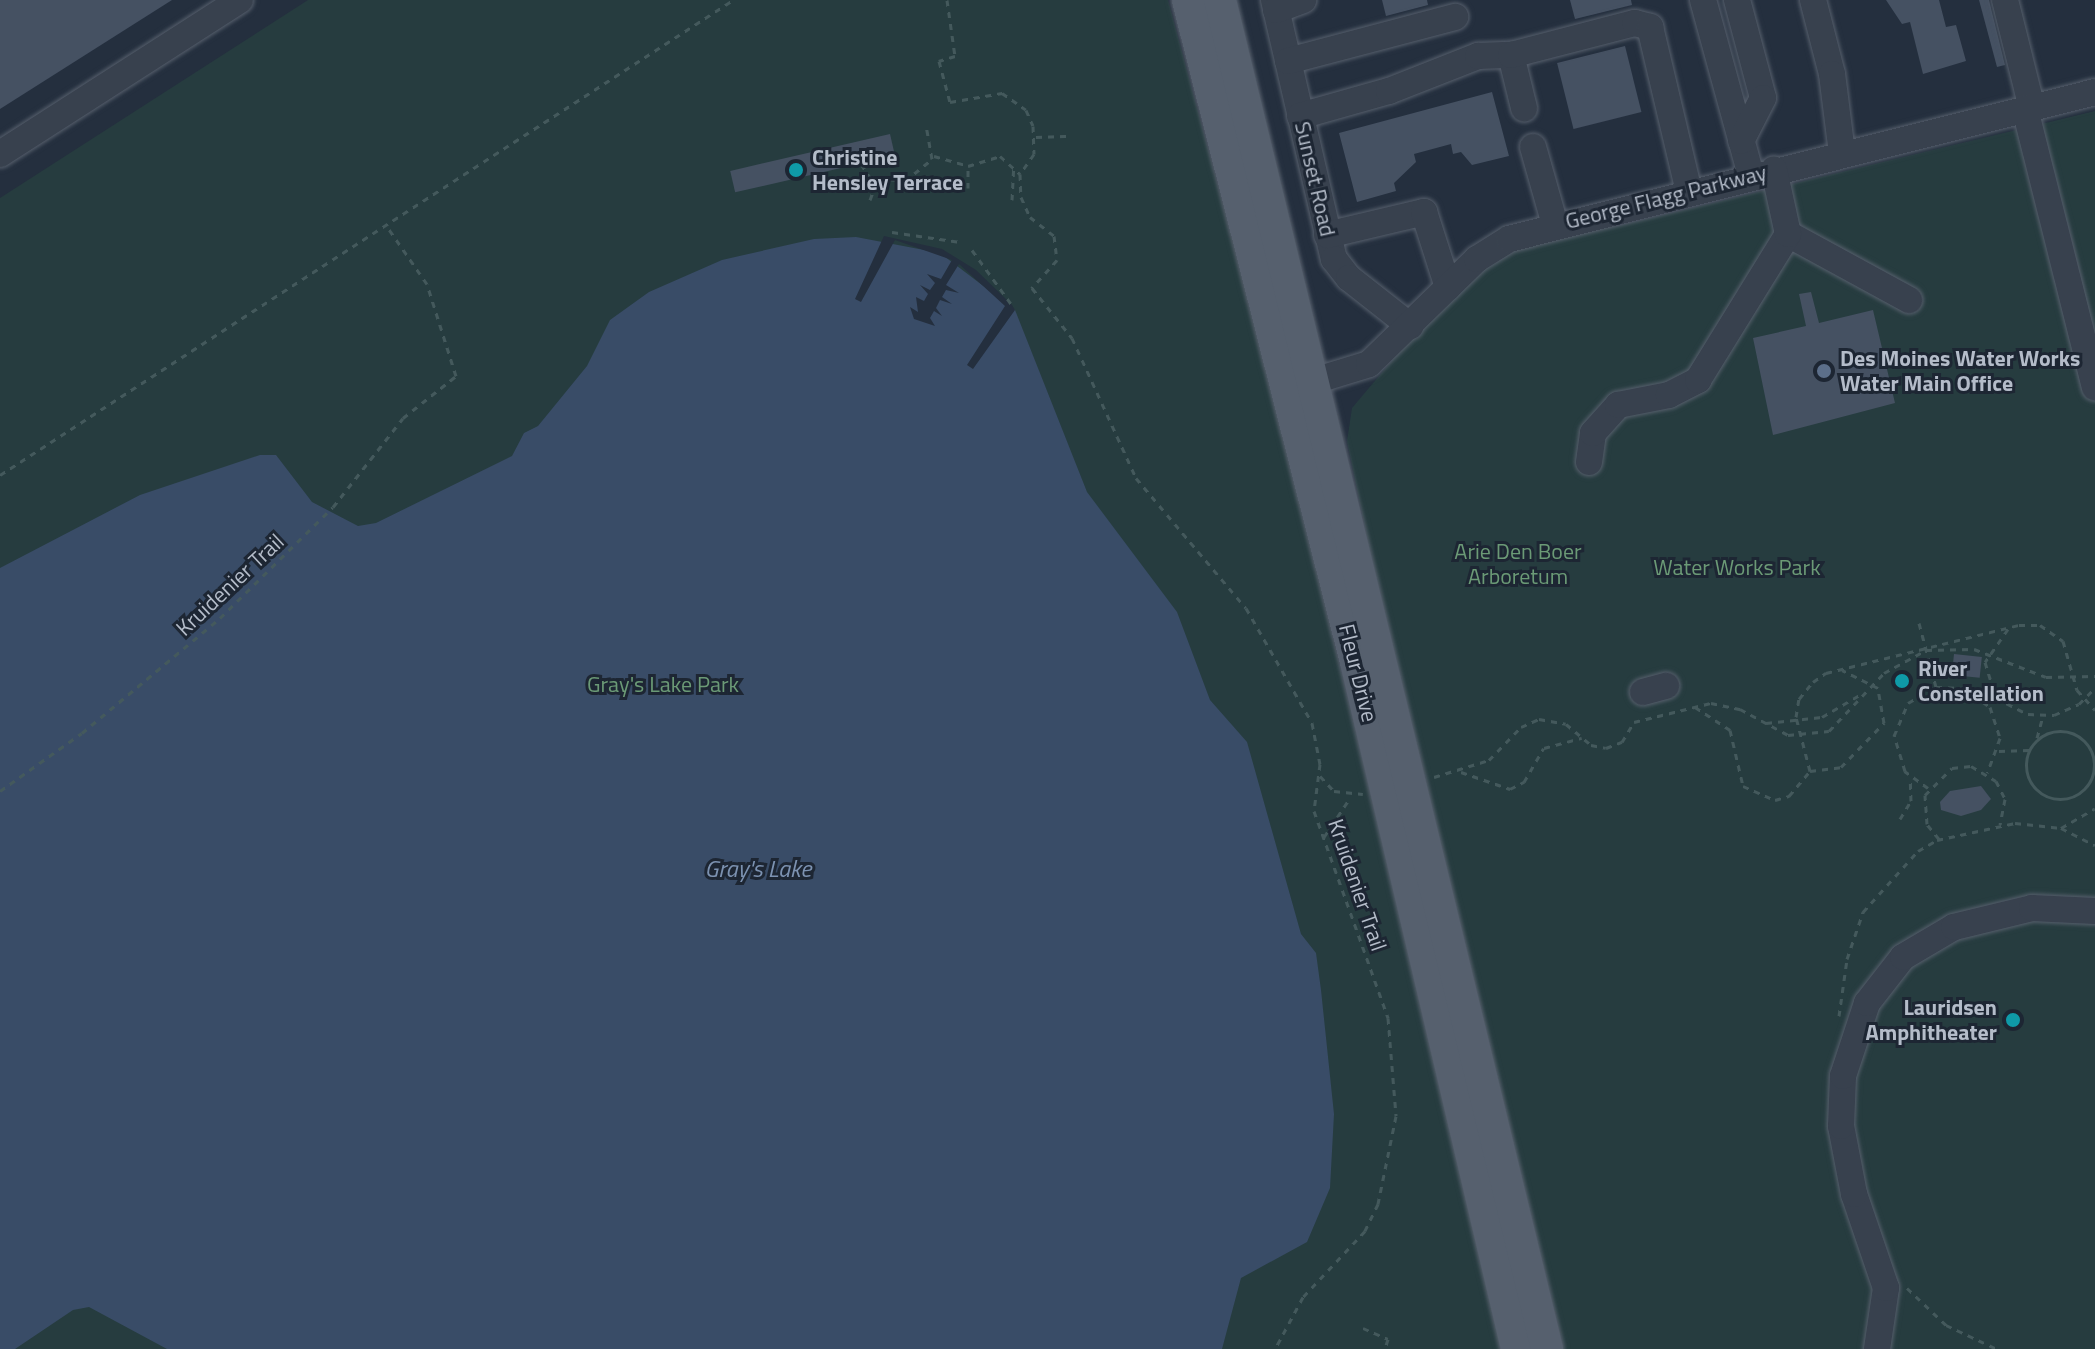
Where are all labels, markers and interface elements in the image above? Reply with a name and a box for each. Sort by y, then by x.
street label: Sunset Road [1289,119,1341,239]
place label: Christine Hensley Terrace [812,144,963,196]
street label: George Flagg Parkway [1563,159,1769,235]
marker: Christine Hensley Terrace [787,161,805,179]
place label: Des Moines Water Works Water Main Office [1840,345,2080,396]
marker: Des Moines Water Works Water Main Office [1815,362,1833,380]
street label: Kruidenier Trail [171,528,289,642]
park label: Arie Den Boer Arboretum [1454,538,1582,590]
park label: Water Works Park [1653,555,1821,581]
street label: Fleur Drive [1333,621,1383,725]
place label: River Constellation [1918,655,2044,706]
park label: Gray's Lake Park [587,672,739,698]
marker: River Constellation [1893,672,1911,690]
street label: Kruidenier Trail [1322,816,1392,954]
water label: Gray's Lake [705,855,811,883]
place label: Lauridsen Amphitheater [1865,994,1997,1046]
marker: Lauridsen Amphitheater [2004,1011,2022,1029]

